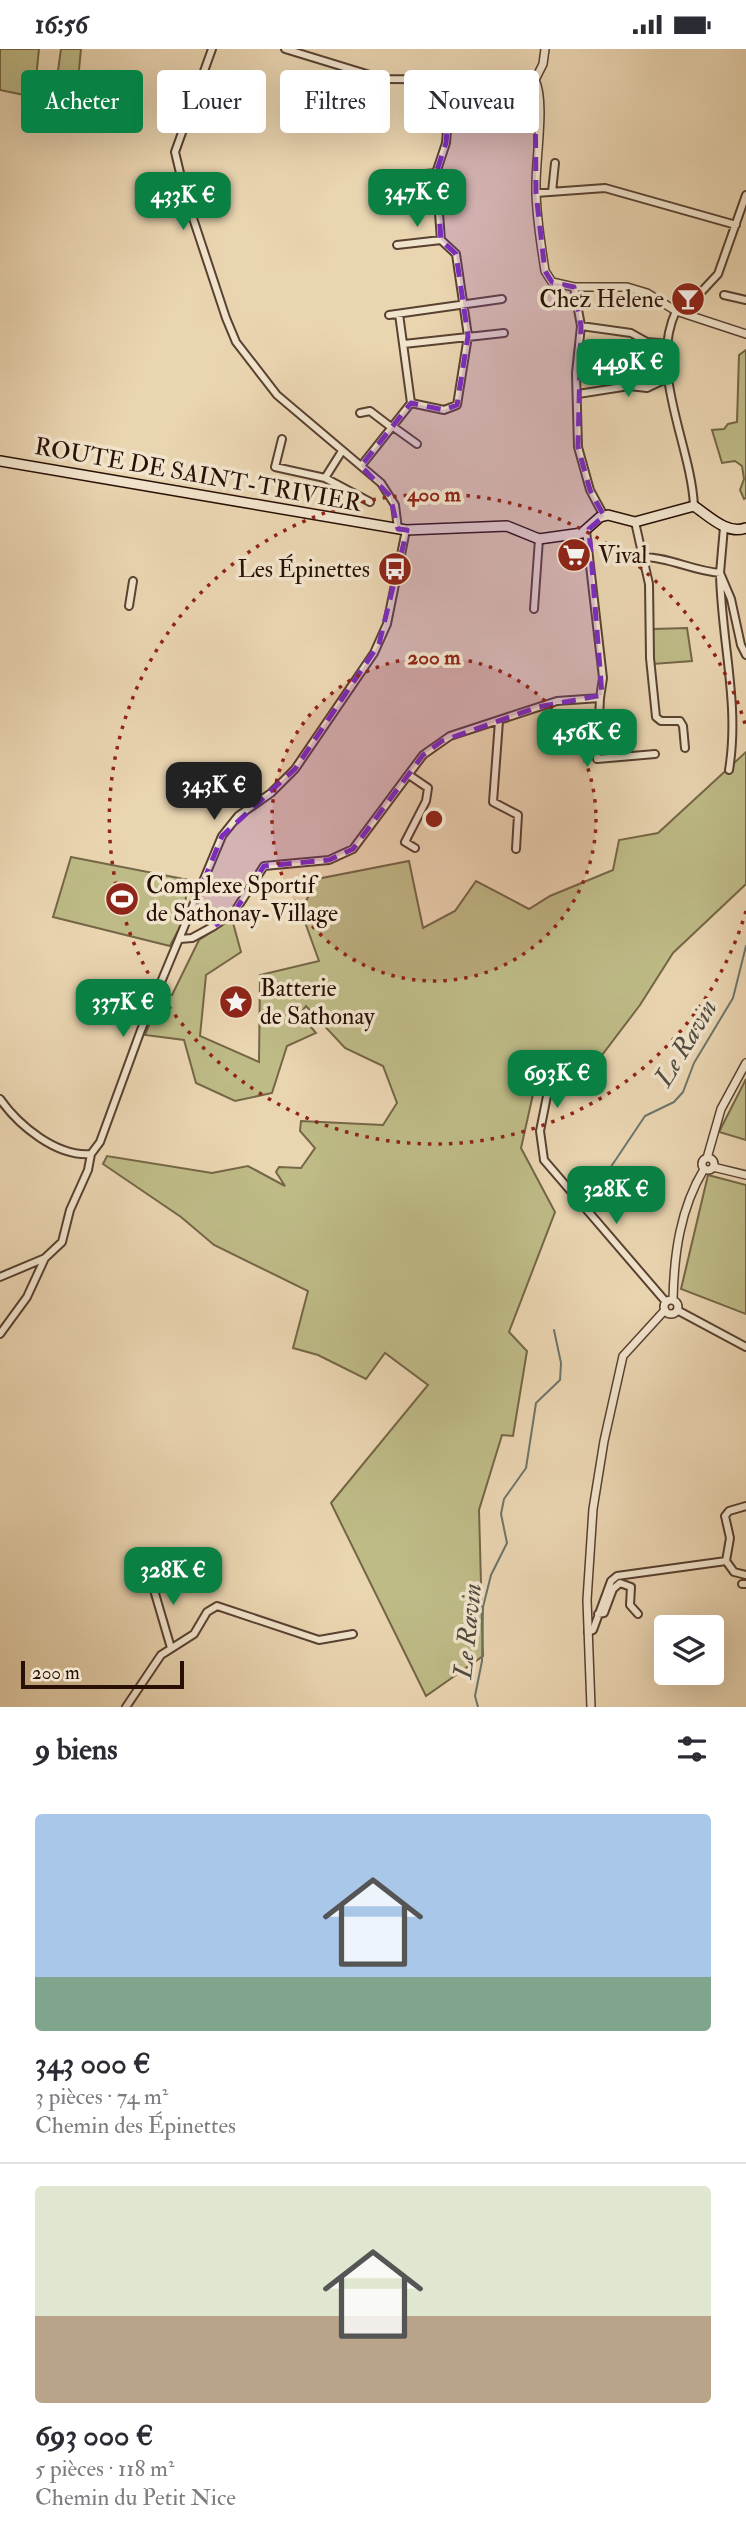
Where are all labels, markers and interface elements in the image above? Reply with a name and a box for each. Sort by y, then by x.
text: 16:56 [35,9,88,41]
chip: Acheter [21,70,143,133]
chip: Louer [157,70,266,133]
chip: Filtres [280,70,390,133]
chip: Nouveau [404,70,539,133]
pin: 347K € [360,169,474,229]
pin: 433K € [126,173,240,232]
text: 347K € [384,177,450,206]
text: 433K € [151,180,215,209]
bar icon: Chez Helene [669,280,707,318]
place label: Chez Helene [539,284,664,315]
pin: 449K € [571,339,685,399]
text: 449K € [593,347,663,376]
street label: ROUTE DE SAINT-TRIVIER [32,431,365,519]
text: 400 m [406,481,461,508]
supermarket icon: Vival [555,536,593,574]
place label: Vival [598,540,647,571]
bus stop icon: Les Épinettes [376,550,414,588]
place label: Les Épinettes [237,553,370,585]
text: 200 m [408,644,461,671]
pin: 456K € [530,709,644,769]
text: 456K € [553,717,621,746]
pin: 343K € [157,763,271,822]
text: 343K € [182,770,246,799]
centre of rings [422,807,446,831]
place label: Complexe Sportif de Sathonay-Village [146,870,338,929]
sports icon: Complexe Sportif de Sathonay-Village [103,880,141,918]
place label: Batterie de Sathonay [260,973,375,1032]
pin: 337K € [66,979,180,1039]
place icon: Batterie de Sathonay [217,983,255,1021]
text: 337K € [92,987,154,1016]
water label: Le Ravin [647,994,724,1093]
pin: 693K € [500,1051,614,1110]
text: 693K € [524,1058,590,1087]
pin: 328K € [559,1167,673,1226]
text: 328K € [583,1174,649,1203]
pin: 328K € [116,1547,230,1607]
text: 328K € [140,1555,206,1584]
water label: Le Ravin [447,1582,489,1681]
map controls [654,1615,724,1685]
button: layers [654,1615,724,1685]
scale bar [21,1658,184,1690]
text: 200 m [32,1661,80,1685]
icon: filters [673,1730,711,1768]
text: 9 biens [35,1731,117,1768]
icon: home [310,1859,436,1985]
text: 343 000 € [35,2045,150,2082]
text: 3 pièces · 74 m² [35,2082,168,2111]
text: Chemin des Épinettes [35,2111,236,2140]
icon: home [310,2231,436,2357]
text: 693 000 € [35,2417,153,2454]
text: 5 pièces · 118 m² [35,2454,174,2483]
text: Chemin du Petit Nice [35,2483,236,2512]

